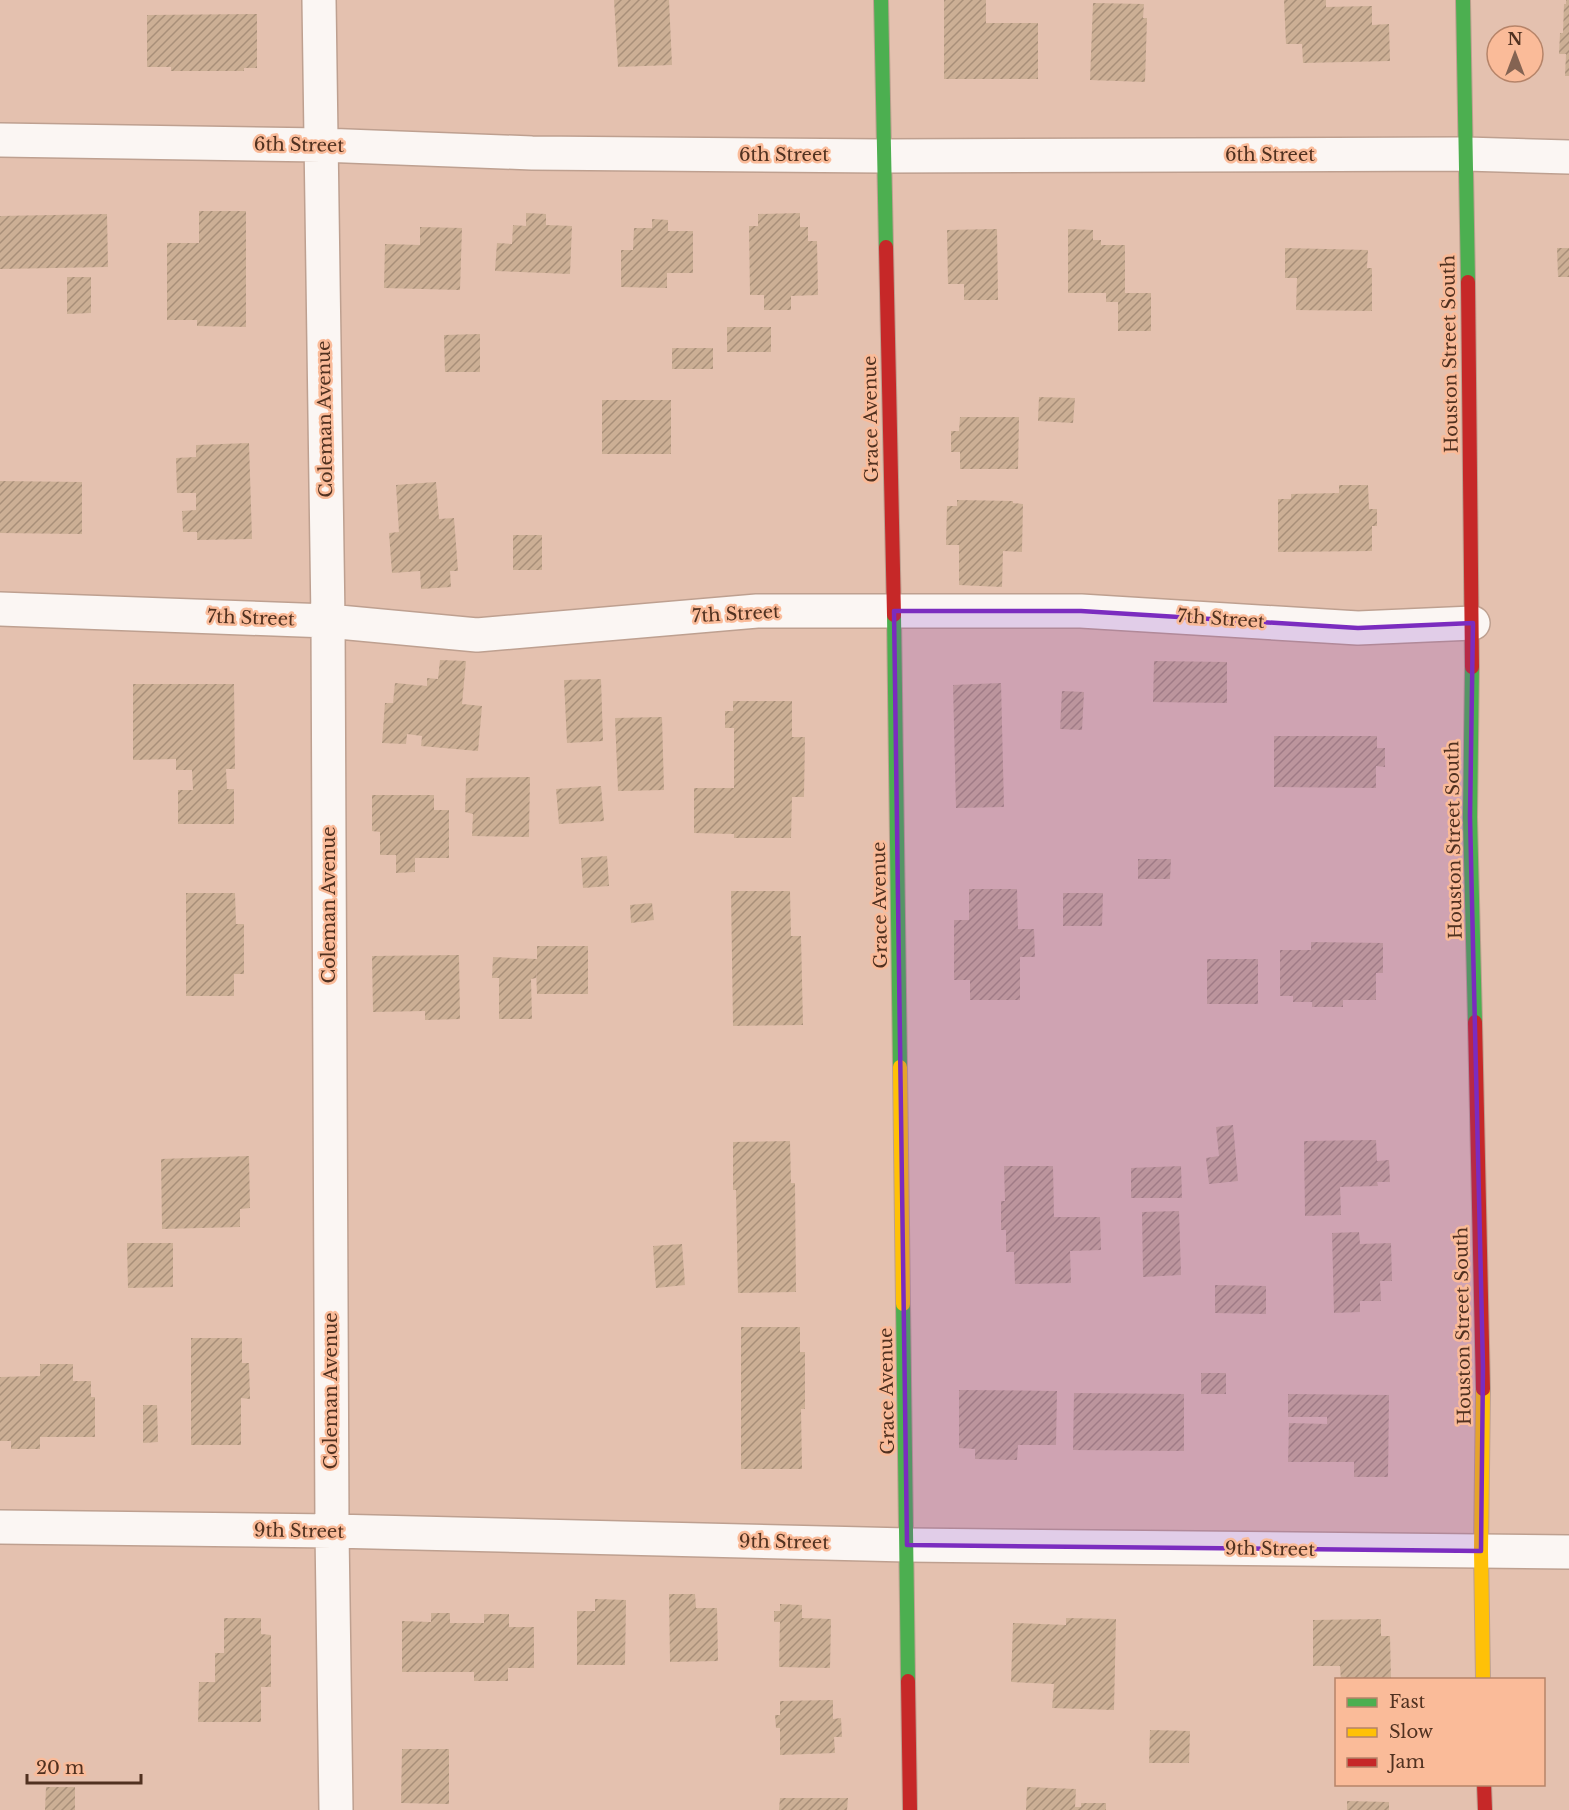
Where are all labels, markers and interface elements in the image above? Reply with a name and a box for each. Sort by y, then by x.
north arrow [1485,24,1545,84]
text: N [1507,29,1523,49]
street label: 6th Street [254,133,344,157]
street label: 6th Street [739,144,829,166]
street label: 6th Street [1225,144,1315,166]
street label: Houston Street South [1437,255,1463,453]
street label: Coleman Avenue [313,340,337,498]
street label: Grace Avenue [859,355,883,483]
street label: 7th Street [692,601,780,627]
street label: 7th Street [207,605,295,631]
street label: 7th Street [1177,605,1266,633]
street label: Houston Street South [1441,741,1467,939]
street label: Coleman Avenue [318,826,340,984]
street label: Grace Avenue [868,841,892,969]
street label: Houston Street South [1450,1227,1476,1425]
street label: Coleman Avenue [320,1312,342,1470]
street label: Grace Avenue [875,1327,899,1455]
street label: 9th Street [254,1519,344,1543]
street label: 9th Street [739,1530,829,1554]
street label: 9th Street [1225,1537,1315,1561]
legend [1335,1678,1545,1786]
text: Fast [1389,1691,1426,1713]
text: Slow [1389,1721,1434,1743]
scale bar [27,1747,141,1785]
text: Jam [1387,1751,1425,1773]
text: 20 m [36,1757,84,1779]

